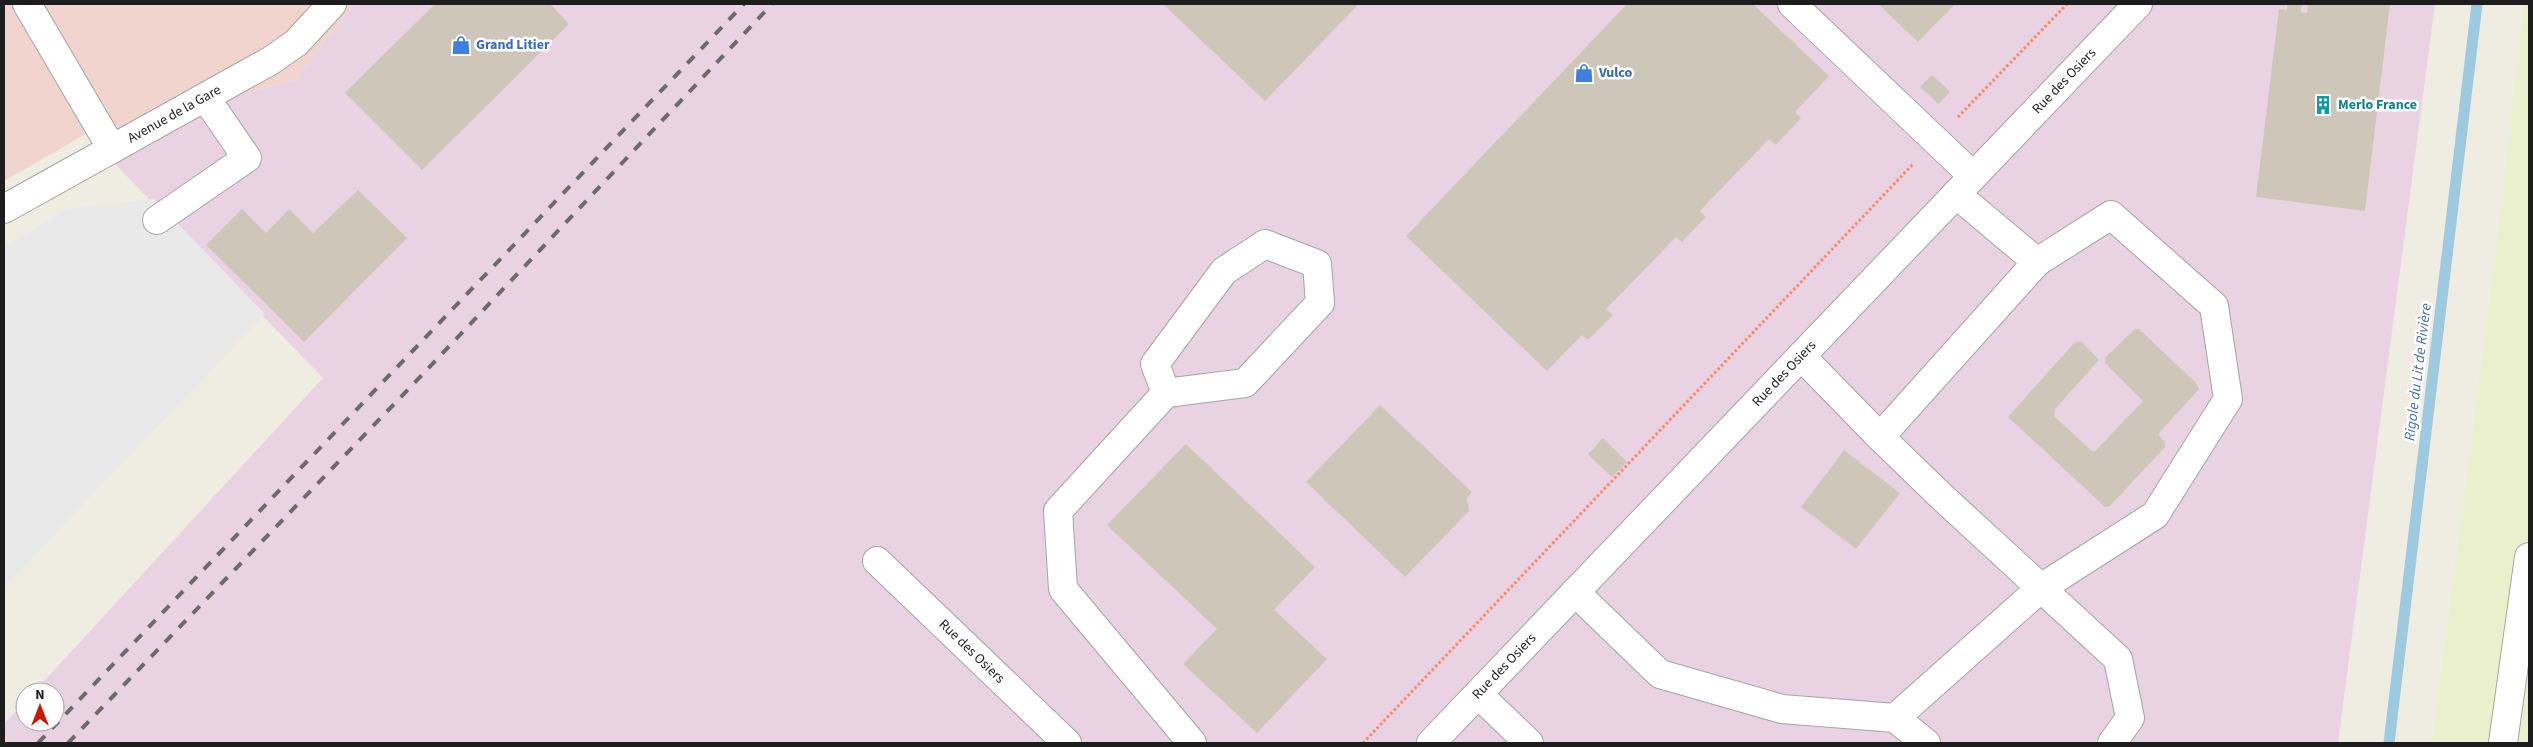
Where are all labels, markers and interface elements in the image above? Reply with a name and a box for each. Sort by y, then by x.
shop icon: Grand Litier [450,34,472,56]
place label: Grand Litier [476,35,550,55]
street label: Rue des Osiers [2028,43,2101,119]
shop icon: Vulco [1573,62,1595,84]
place label: Vulco [1598,63,1632,83]
street label: Avenue de la Gare [124,80,225,148]
building icon: Merlo France [2312,94,2334,116]
place label: Merlo France [2338,95,2417,115]
water label: Rigole du Lit de Rivière [2399,302,2437,442]
street label: Rue des Osiers [1748,336,1821,411]
street label: Rue des Osiers [934,615,1009,688]
street label: Rue des Osiers [1468,629,1541,704]
north arrow [15,682,65,732]
text: N [35,685,45,705]

